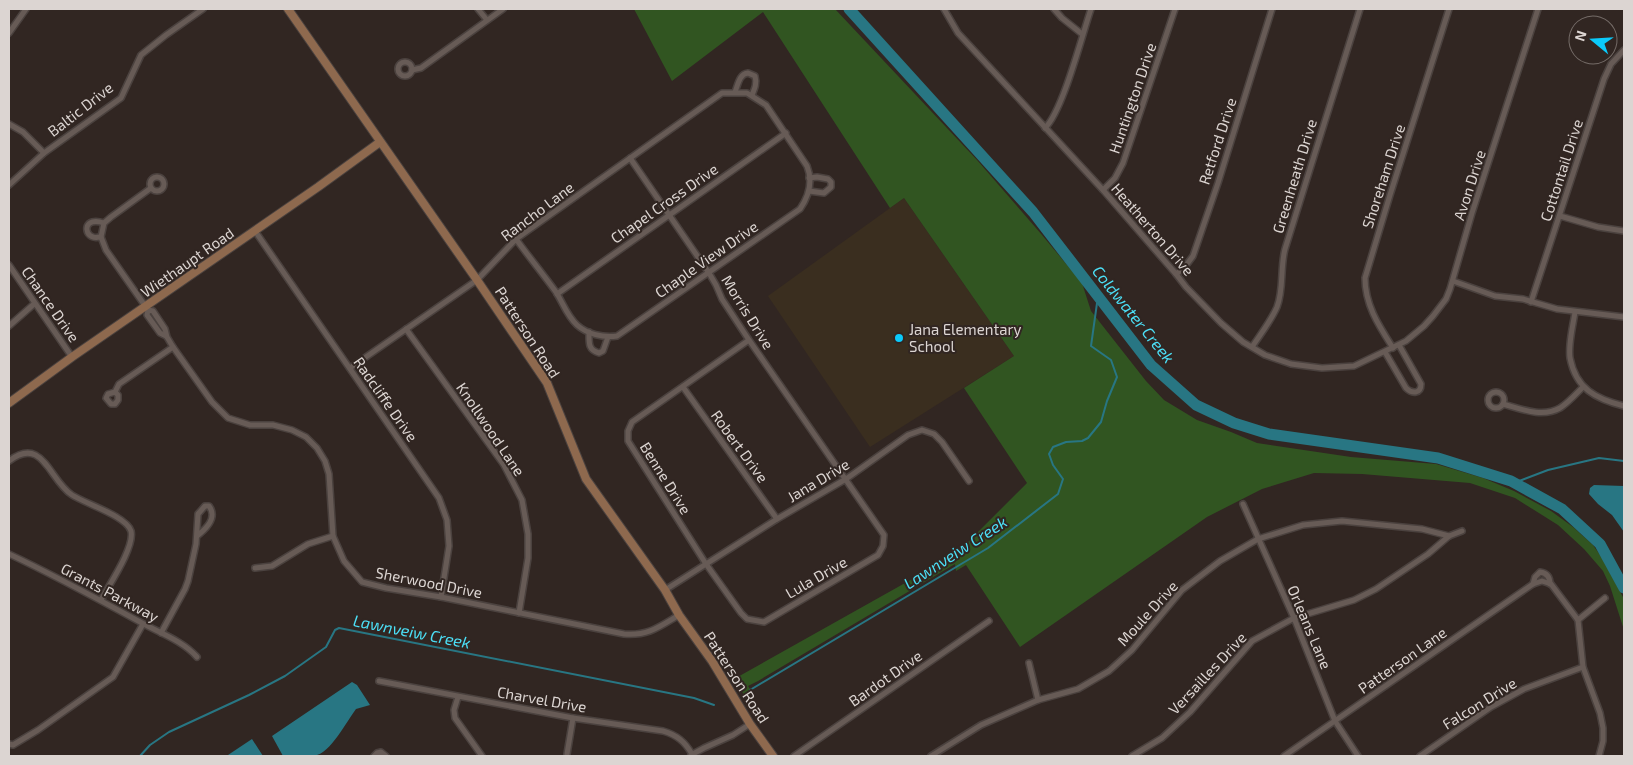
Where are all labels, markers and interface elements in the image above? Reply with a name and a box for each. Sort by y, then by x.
north arrow [1568,15,1618,65]
text: N [1571,28,1590,43]
street label: Huntington Drive [1105,40,1159,156]
street label: Baltic Drive [44,78,116,140]
street label: Retford Drive [1194,95,1240,187]
street label: Greenheath Drive [1268,117,1320,235]
street label: Cottontail Drive [1536,117,1586,223]
street label: Shoreham Drive [1358,122,1408,230]
street label: Avon Drive [1449,147,1489,223]
street label: Chapel Cross Drive [607,159,721,247]
street label: Rancho Lane [497,178,577,244]
street label: Heatherton Drive [1108,179,1198,279]
street label: Chaple View Drive [651,217,761,301]
street label: Wiethaupt Road [137,223,237,301]
water label: Coldwater Creek [1089,262,1179,366]
street label: Chance Drive [18,263,84,345]
street label: Morris Drive [718,272,778,352]
street label: Patterson Road [492,283,564,381]
place label: Jana Elementary School [909,320,1021,355]
marker: Jana Elementary School [893,332,905,344]
street label: Radcliffe Drive [350,353,422,445]
street label: Knollwood Lane [453,379,529,479]
street label: Robert Drive [708,406,772,486]
street label: Benne Drive [637,439,695,517]
street label: Jana Drive [784,454,852,506]
water label: Lawnveiw Creek [900,512,1010,592]
street label: Lula Drive [782,552,850,602]
street label: Grants Parkway [58,559,162,625]
street label: Sherwood Drive [374,563,484,601]
street label: Moule Drive [1113,577,1181,649]
street label: Orleans Lane [1284,582,1336,672]
water label: Lawnveiw Creek [352,610,472,652]
street label: Patterson Lane [1354,623,1450,697]
street label: Patterson Road [701,628,773,726]
street label: Versailles Drive [1164,628,1250,718]
street label: Bardot Drive [845,646,925,710]
street label: Falcon Drive [1439,673,1519,733]
street label: Charvel Drive [496,682,588,716]

